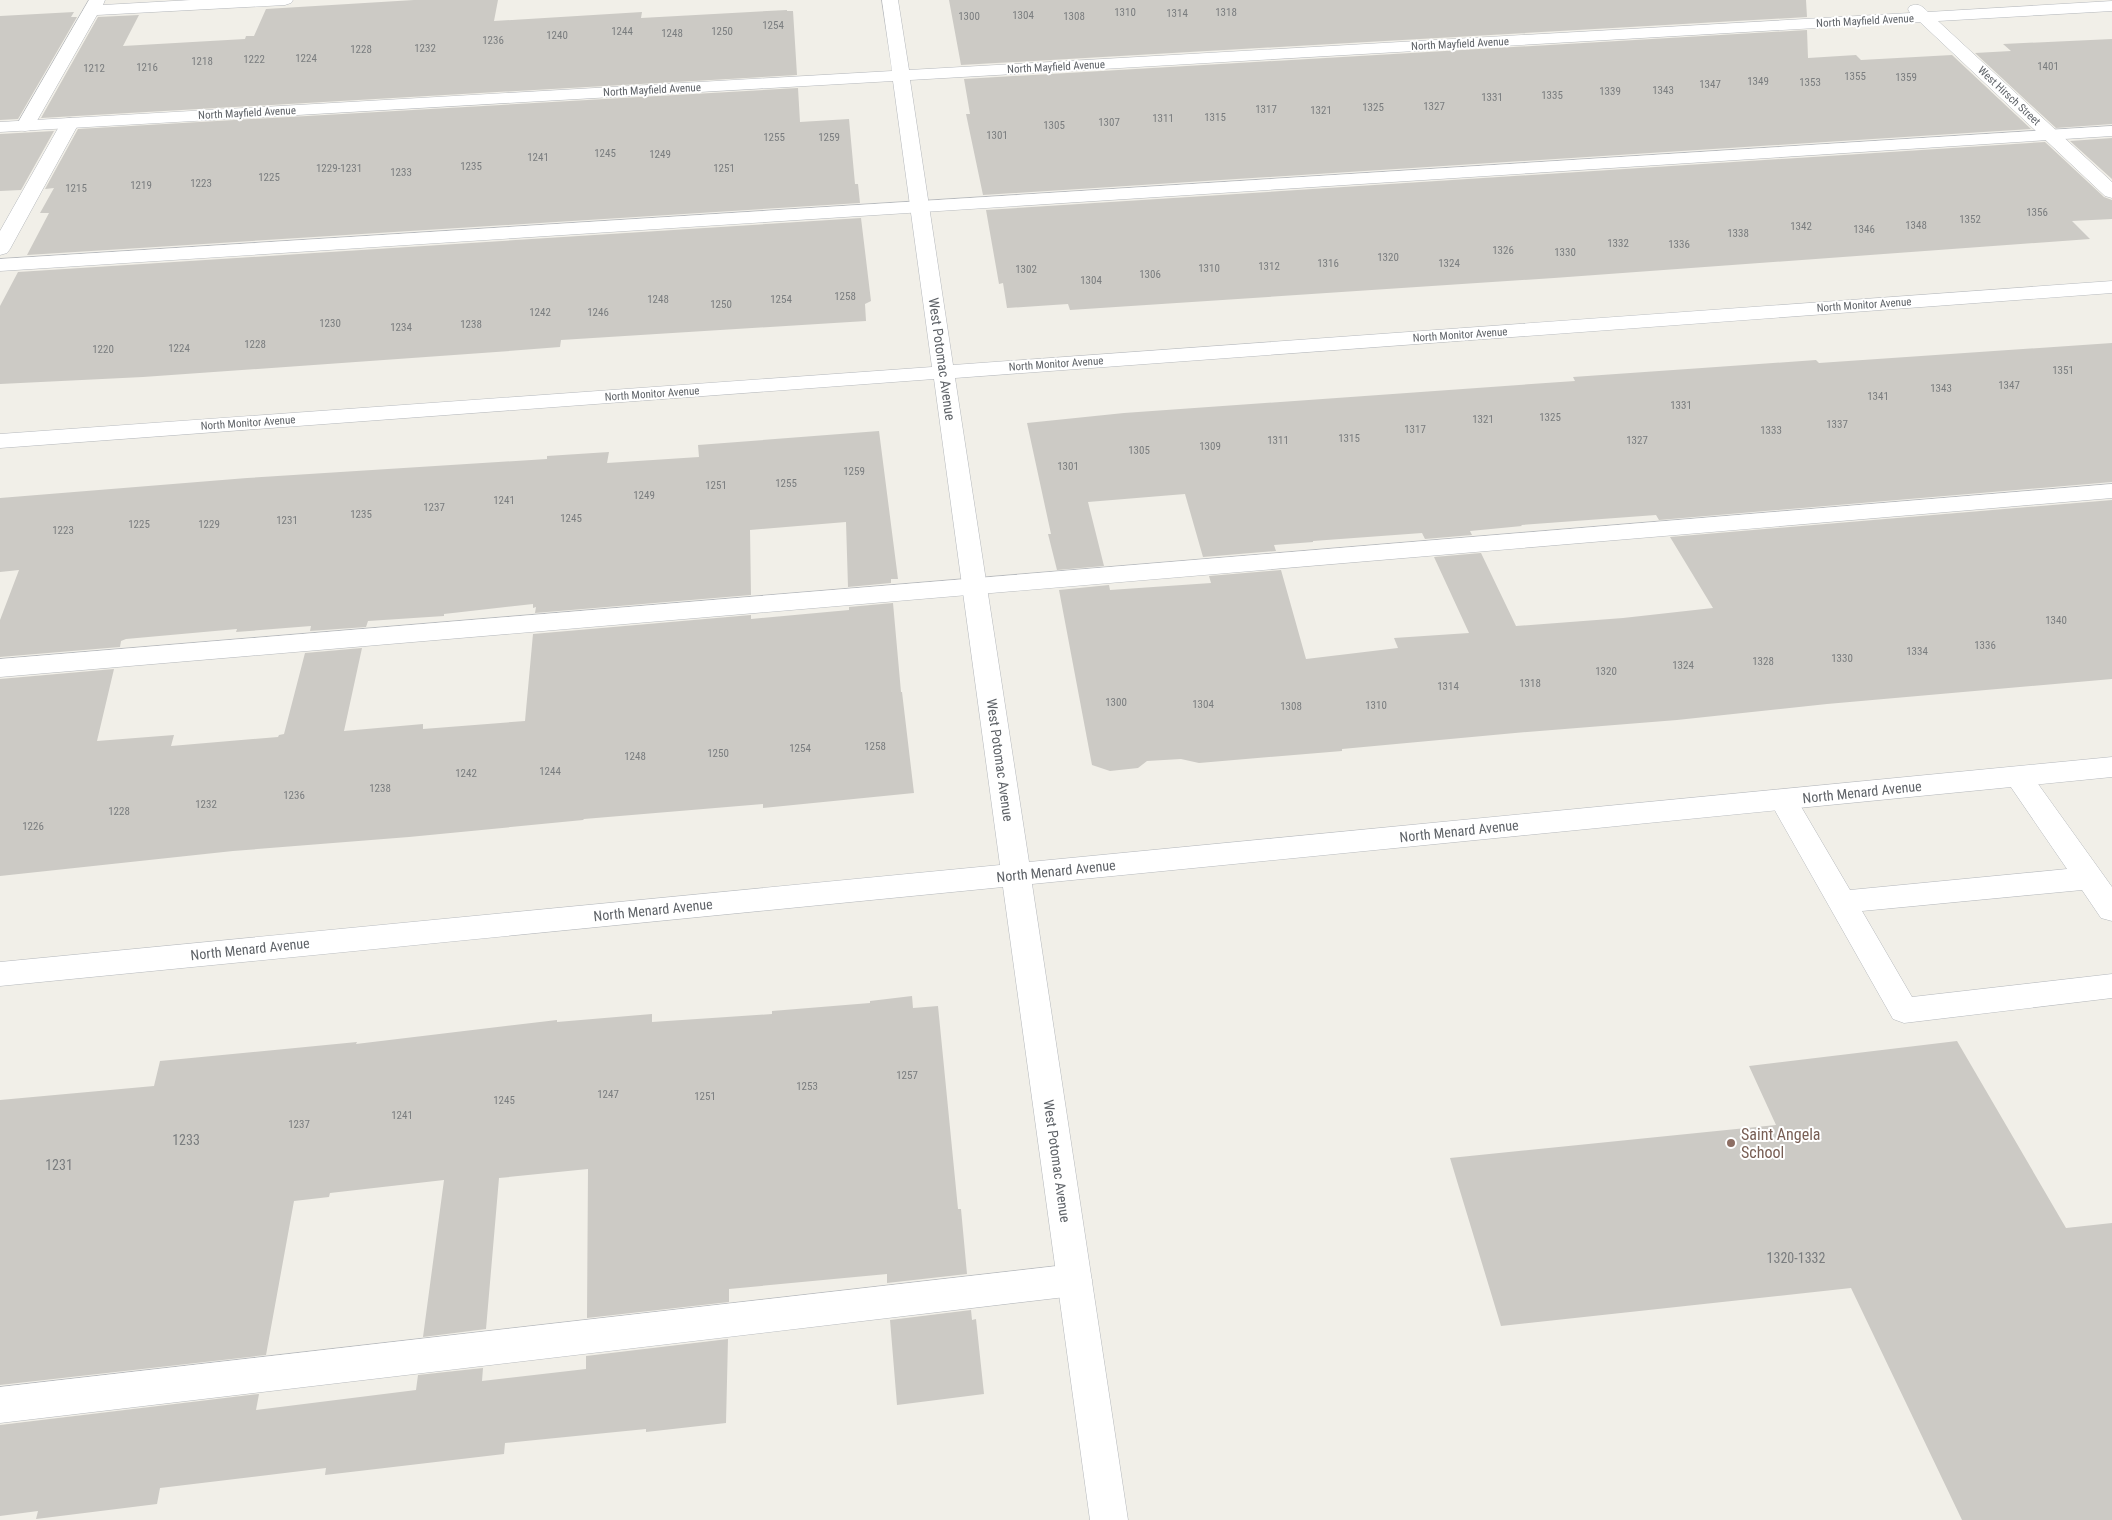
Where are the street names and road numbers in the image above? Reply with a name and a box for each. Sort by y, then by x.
street label: North Mayfield Avenue [1816,12,1914,30]
street label: North Mayfield Avenue [1411,35,1509,53]
street label: North Mayfield Avenue [1007,58,1105,76]
street label: West Hirsch Street [1975,64,2043,128]
street label: North Mayfield Avenue [603,81,701,99]
street label: North Mayfield Avenue [198,104,296,122]
street label: North Monitor Avenue [1816,295,1912,315]
street label: West Potomac Avenue [925,297,959,422]
street label: North Monitor Avenue [1412,325,1508,345]
street label: North Monitor Avenue [1008,354,1104,374]
street label: North Monitor Avenue [604,384,700,404]
street label: North Monitor Avenue [200,413,296,433]
street label: West Potomac Avenue [983,698,1017,823]
street label: North Menard Avenue [1802,778,1923,806]
street label: North Menard Avenue [1399,817,1520,845]
street label: North Menard Avenue [996,857,1117,885]
street label: North Menard Avenue [593,896,714,924]
street label: North Menard Avenue [190,935,311,963]
street label: West Potomac Avenue [1040,1099,1074,1224]

